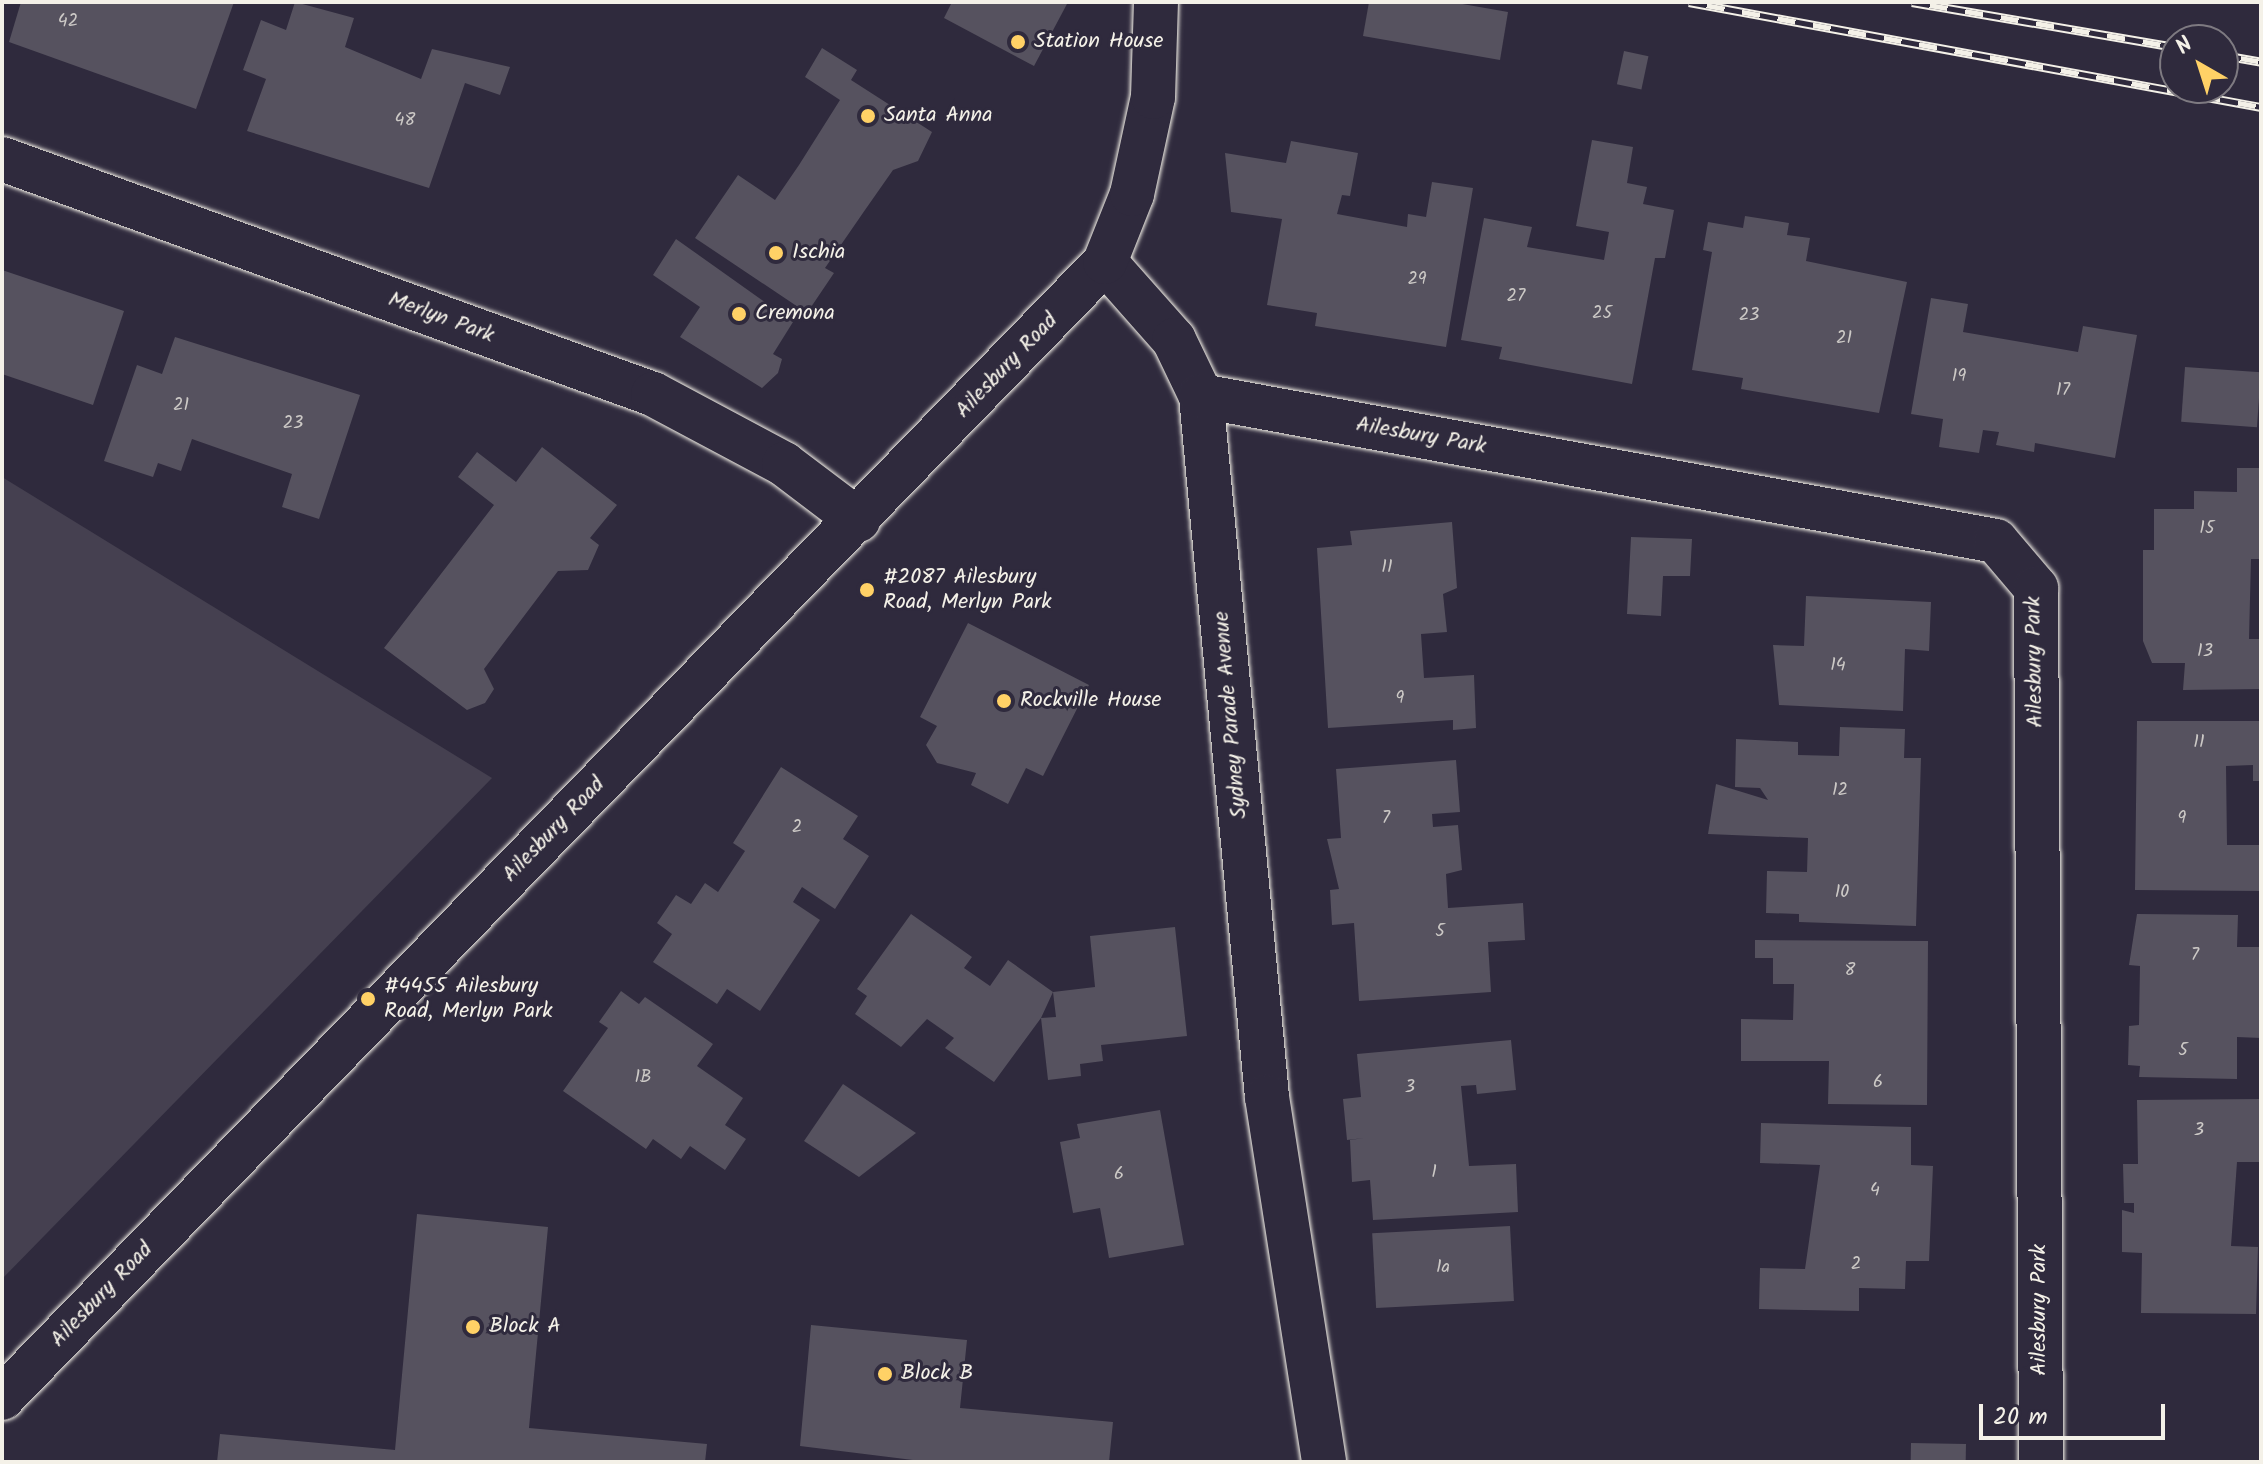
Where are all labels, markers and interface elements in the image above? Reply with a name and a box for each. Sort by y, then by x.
house number: 42 [58,11,78,33]
north arrow [2159,24,2239,104]
place label: Station House [1034,29,1163,55]
text: N [2168,29,2201,64]
marker: Station House [1009,33,1027,51]
place label: Santa Anna [884,103,993,129]
marker: Santa Anna [859,107,877,125]
house number: 48 [395,110,415,132]
place label: Ischia [792,240,845,266]
marker: Ischia [767,244,785,262]
house number: 29 [1407,269,1427,291]
house number: 27 [1507,286,1525,308]
street label: Merlyn Park [384,287,498,349]
place label: Cremona [755,301,835,327]
house number: 25 [1592,303,1612,325]
marker: Cremona [730,305,748,323]
house number: 23 [1739,305,1759,327]
street label: Ailesbury Road [950,308,1064,424]
house number: 21 [1836,328,1852,350]
house number: 19 [1952,366,1966,388]
house number: 17 [2056,380,2070,402]
house number: 21 [173,395,189,417]
street label: Ailesbury Park [1354,412,1488,460]
house number: 23 [283,413,303,435]
house number: 15 [2199,518,2215,540]
house number: 11 [1381,557,1393,579]
place label: #2087 Ailesbury Road, Merlyn Park [883,564,1052,616]
marker: #2087 Ailesbury Road, Merlyn Park [858,581,876,599]
street label: Ailesbury Park [2021,596,2049,728]
street label: Sydney Parade Avenue [1209,610,1253,820]
house number: 13 [2197,641,2213,663]
house number: 14 [1830,655,1846,677]
place label: Rockville House [1020,688,1162,714]
house number: 9 [1396,688,1404,710]
marker: Rockville House [995,692,1013,710]
house number: 11 [2193,732,2205,754]
street label: Ailesbury Road [497,772,611,888]
house number: 12 [1832,780,1848,802]
house number: 7 [1382,808,1390,830]
house number: 9 [2178,808,2186,830]
house number: 2 [792,817,802,839]
house number: 10 [1835,882,1849,904]
house number: 5 [1435,921,1445,943]
house number: 7 [2191,945,2199,967]
house number: 8 [1845,960,1855,982]
place label: #4455 Ailesbury Road, Merlyn Park [384,973,553,1024]
marker: #4455 Ailesbury Road, Merlyn Park [359,990,377,1008]
house number: 5 [2178,1040,2188,1062]
house number: 1B [634,1067,652,1089]
house number: 6 [1873,1072,1883,1094]
house number: 3 [1405,1077,1415,1099]
house number: 3 [2194,1120,2204,1142]
house number: 1 [1431,1162,1437,1184]
house number: 6 [1114,1164,1124,1186]
house number: 4 [1870,1180,1880,1202]
street label: Ailesbury Road [45,1237,159,1353]
street label: Ailesbury Park [2027,1244,2053,1376]
house number: 2 [1851,1254,1861,1276]
house number: 1a [1436,1257,1450,1279]
place label: Block A [489,1314,561,1340]
marker: Block A [464,1318,482,1336]
place label: Block B [901,1361,973,1387]
marker: Block B [876,1365,894,1383]
scale bar [1983,1388,2169,1438]
text: 20 m [1993,1398,2048,1437]

